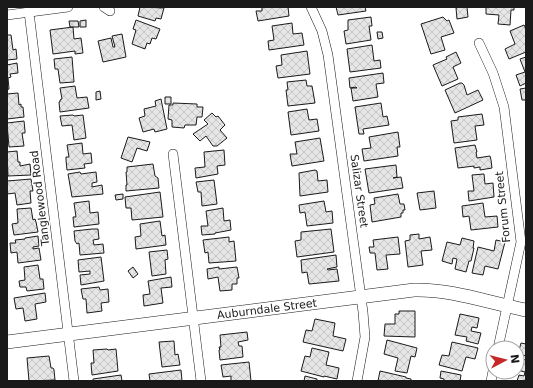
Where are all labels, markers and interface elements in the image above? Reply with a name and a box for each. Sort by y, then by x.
street label: Tanglewood Road [28,150,52,247]
street label: Salizar Street [347,154,371,229]
street label: Forum Street [493,170,513,243]
street label: Auburndale Street [216,296,318,322]
north arrow [485,340,525,380]
text: N [507,353,521,364]

